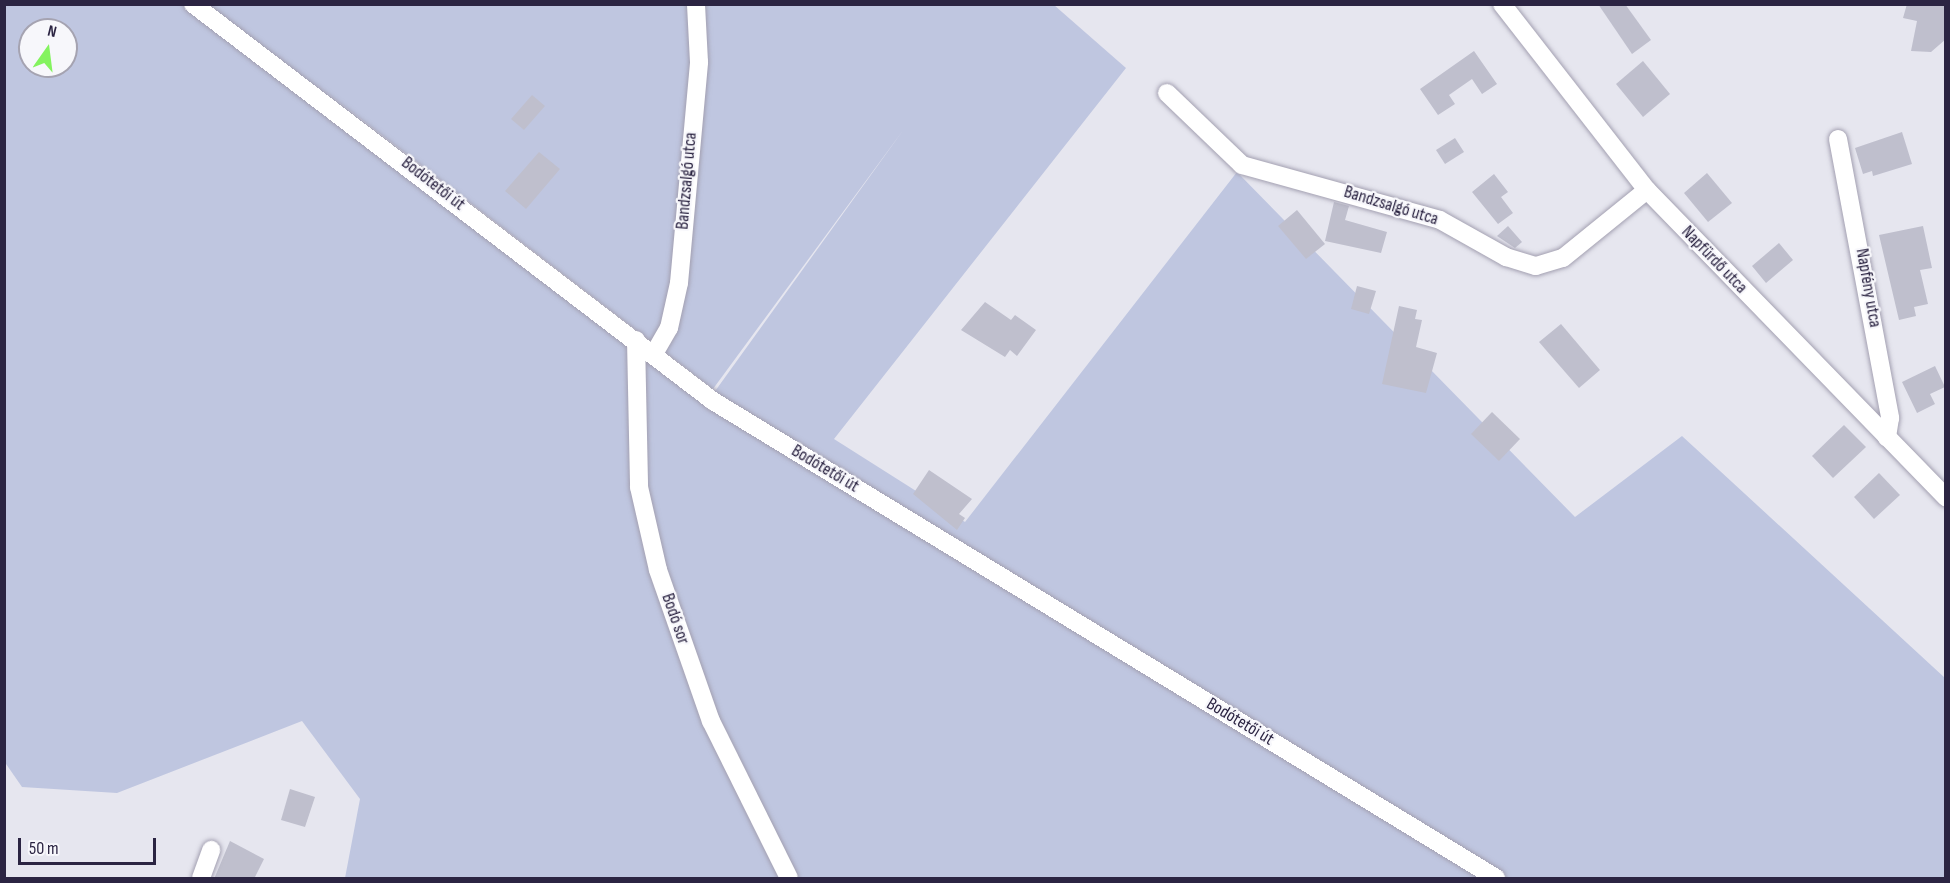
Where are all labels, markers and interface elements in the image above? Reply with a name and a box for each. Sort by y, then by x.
north arrow [18,18,78,78]
text: N [46,22,58,42]
street label: Bandzsalgó utca [672,131,702,231]
street label: Bodótetői út [397,152,469,216]
street label: Bandzsalgó utca [1341,181,1441,231]
street label: Napfürdő utca [1676,222,1752,298]
street label: Napfény utca [1850,247,1886,329]
street label: Bodótetői út [787,440,863,498]
street label: Bodó sor [656,591,694,647]
street label: Bodótetői út [1202,693,1278,751]
scale bar [21,826,159,864]
text: 50 m [29,838,59,859]

